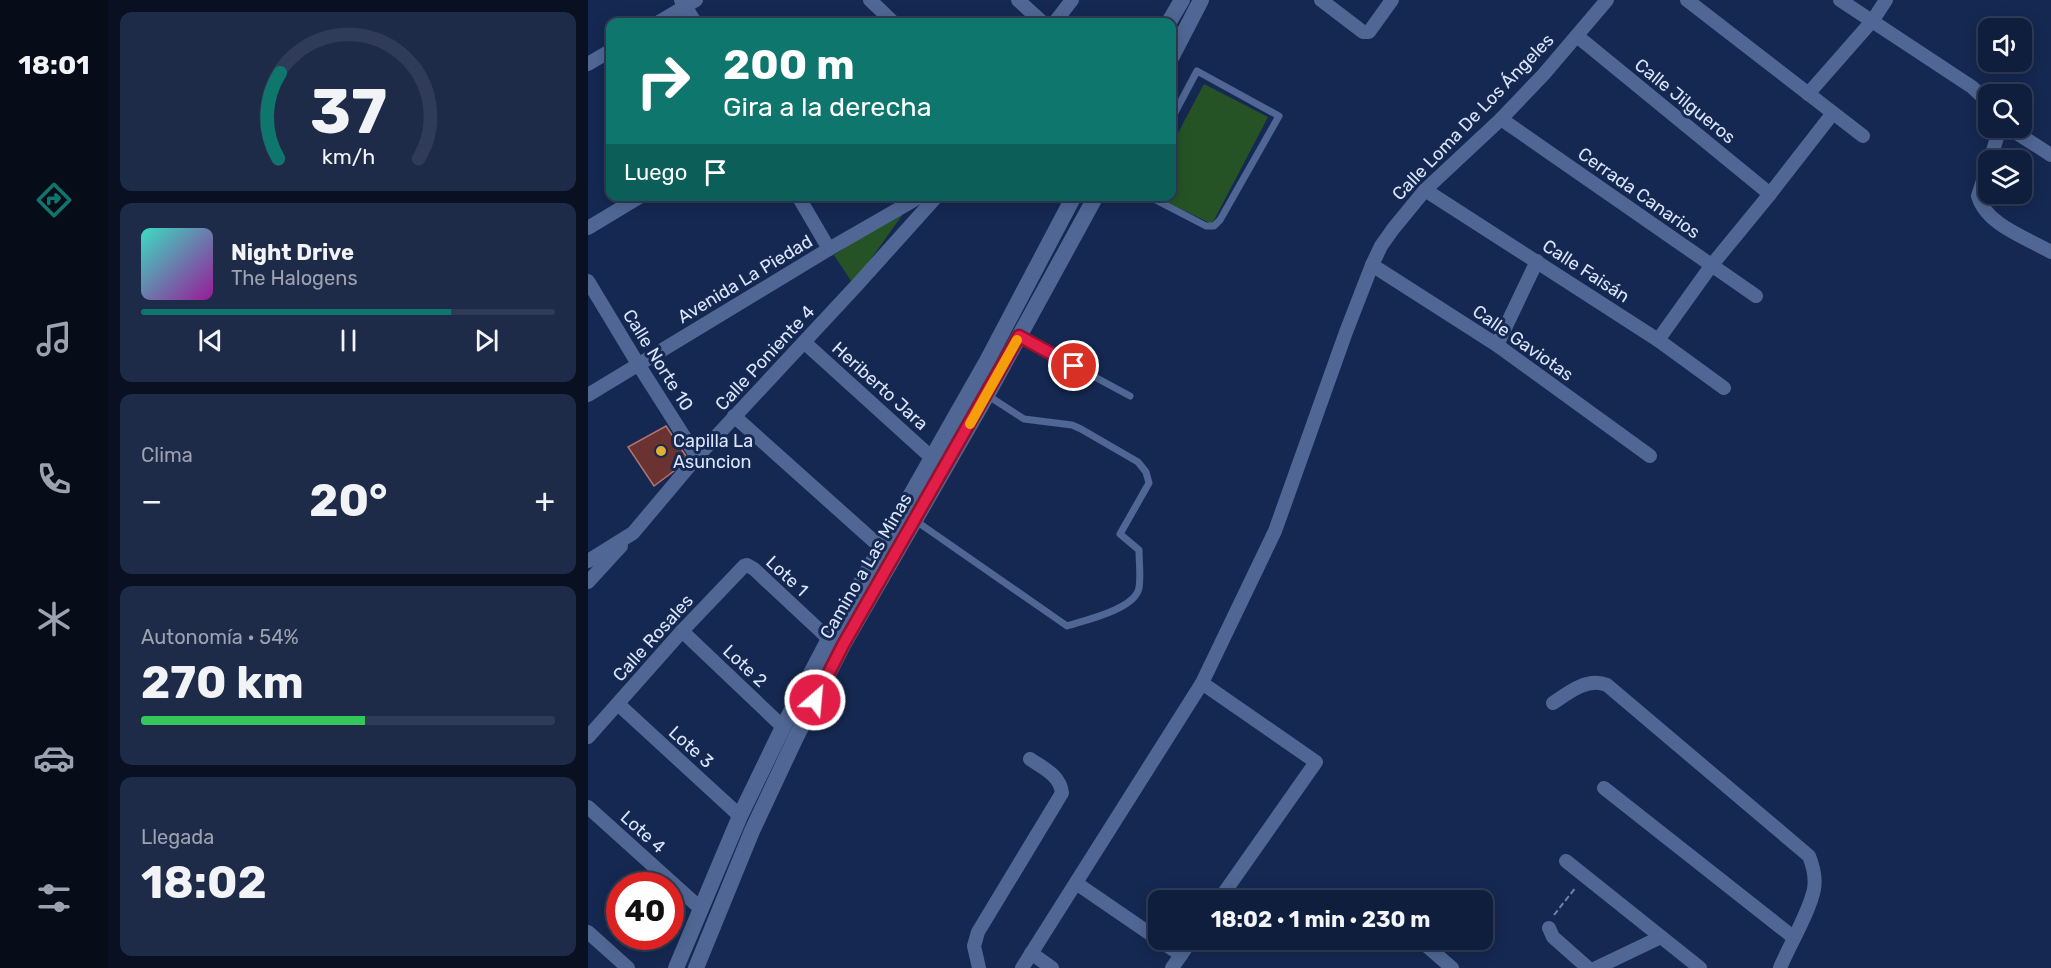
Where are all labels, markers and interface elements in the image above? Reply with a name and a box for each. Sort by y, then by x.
map controls [1978,18,2032,204]
button: sound [1978,18,2032,72]
street label: Calle Loma De Los Ángeles [1387,29,1559,205]
text: 200 m [723,40,855,90]
icon: right [624,42,702,120]
text: 18:01 [18,49,90,81]
street label: Calle Jilgueros [1630,54,1740,148]
text: 37 [310,75,386,149]
button: search [1978,84,2032,138]
text: Gira a la derecha [723,91,932,123]
street label: Cerrada Canarios [1574,143,1704,243]
text: km/h [321,144,375,169]
button: layers [1978,150,2032,204]
icon: arrive [699,156,732,189]
text: Luego [624,159,687,186]
icon: directions [33,179,75,221]
street label: Avenida La Piedad [674,230,816,328]
street label: Calle Faisán [1538,235,1634,307]
text: Night Drive [231,239,354,266]
text: The Halogens [231,266,358,290]
street label: Calle Gaviotas [1468,300,1578,386]
street label: Calle Poniente 4 [711,301,819,415]
street label: Calle Norte 10 [618,305,698,415]
icon: music [33,318,75,360]
icon: previous [194,324,227,357]
icon: pause [332,324,365,357]
icon: next [470,324,503,357]
street label: Heriberto Jara [828,337,932,435]
pin [1048,340,1099,391]
icon: arrive [1057,349,1090,382]
place label: Capilla La Asuncion [673,430,753,473]
text: Clima [141,443,193,467]
marker: Capilla La Asuncion [654,444,668,458]
icon: phone [33,458,75,500]
text: 20° [309,474,388,527]
text: − [141,481,162,520]
text: + [534,481,555,520]
street label: Camino a Las Minas [815,489,917,643]
street label: Lote 1 [761,551,813,601]
street label: Calle Rosales [608,590,698,686]
icon: climate [33,598,75,640]
text: Autonomía · 54% [141,625,299,649]
street label: Lote 2 [718,640,772,692]
text: 270 km [141,656,304,709]
position arrow [783,668,847,732]
street label: Lote 3 [664,721,718,773]
icon: car [33,737,75,779]
street label: Lote 4 [616,806,670,858]
text: Llegada [141,825,214,849]
text: 18:02 [141,856,267,909]
speed limit sign: 40 [606,872,684,950]
icon: filters [33,877,75,919]
text: 18:02 · 1 min · 230 m [1211,906,1430,933]

